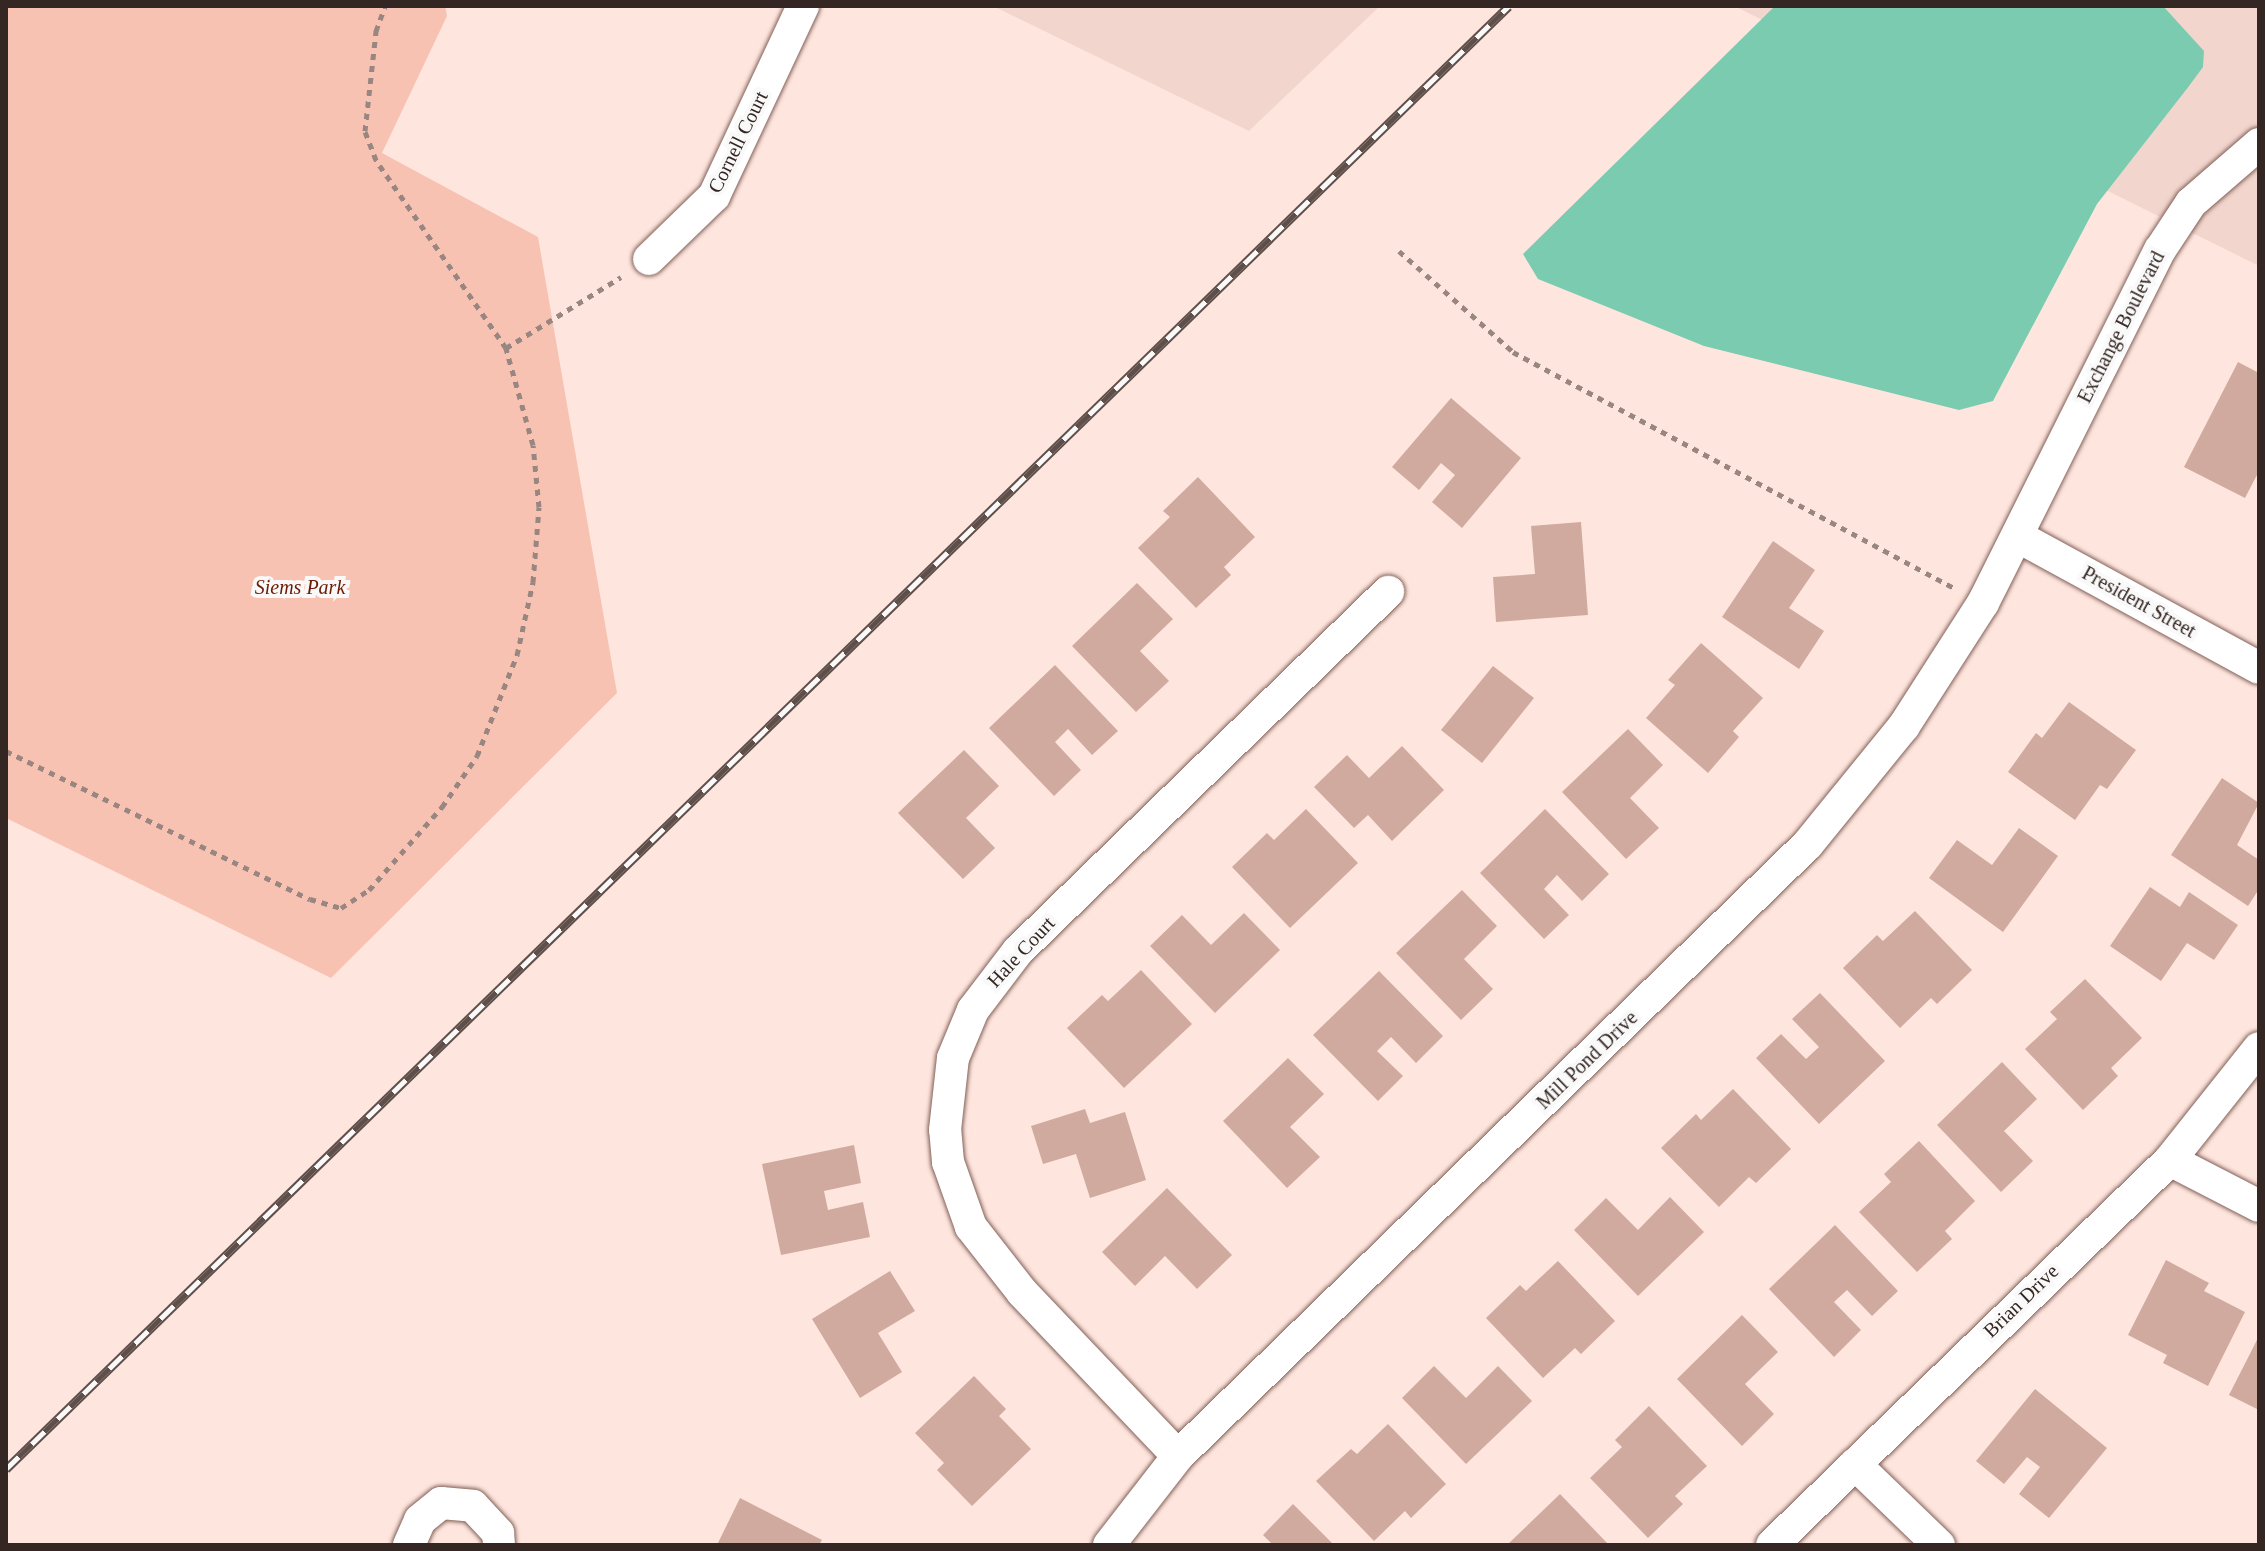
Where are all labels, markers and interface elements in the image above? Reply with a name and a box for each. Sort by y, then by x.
street label: Cornell Court [703,87,773,197]
street label: Exchange Boulevard [2072,247,2170,407]
street label: President Street [2078,561,2200,643]
park label: Siems Park [255,575,345,599]
street label: Hale Court [982,912,1060,992]
street label: Mill Pond Drive [1532,1006,1642,1114]
street label: Brian Drive [1979,1259,2063,1343]

